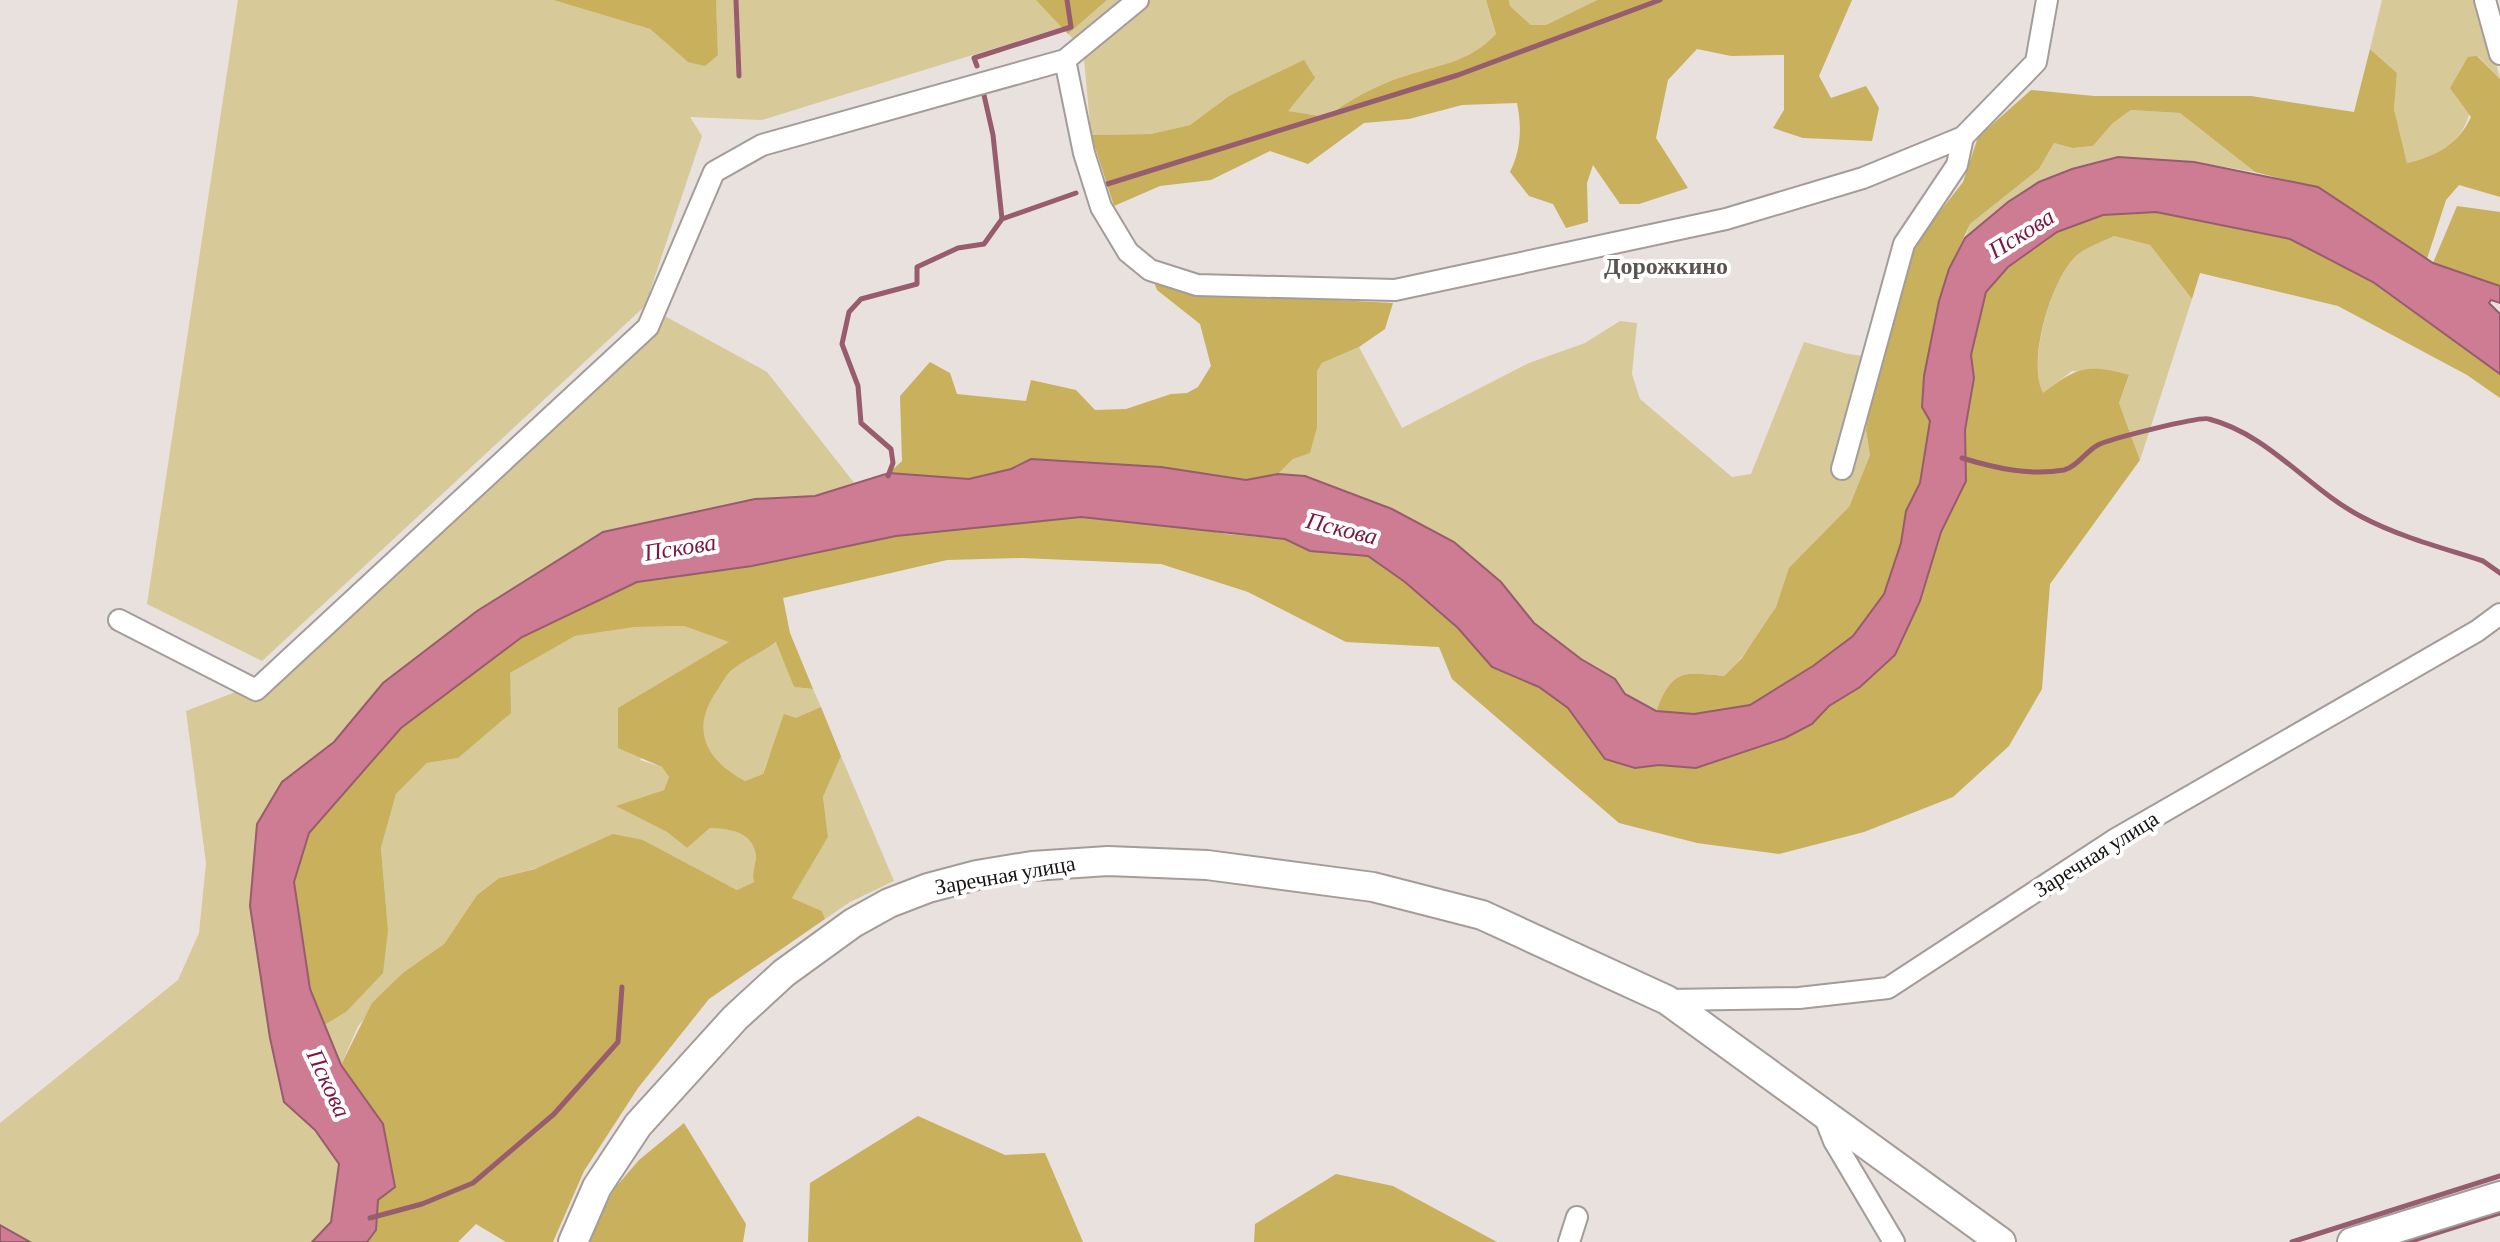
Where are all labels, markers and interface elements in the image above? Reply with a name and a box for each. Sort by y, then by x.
water label: Пскова [1982,202,2059,264]
district label: Дорожкино [1604,252,1728,279]
water label: Пскова [1303,506,1380,550]
water label: Пскова [641,528,718,566]
street label: Заречная улица [2029,806,2163,902]
street label: Заречная улица [933,850,1077,900]
water label: Пскова [301,1044,357,1122]

